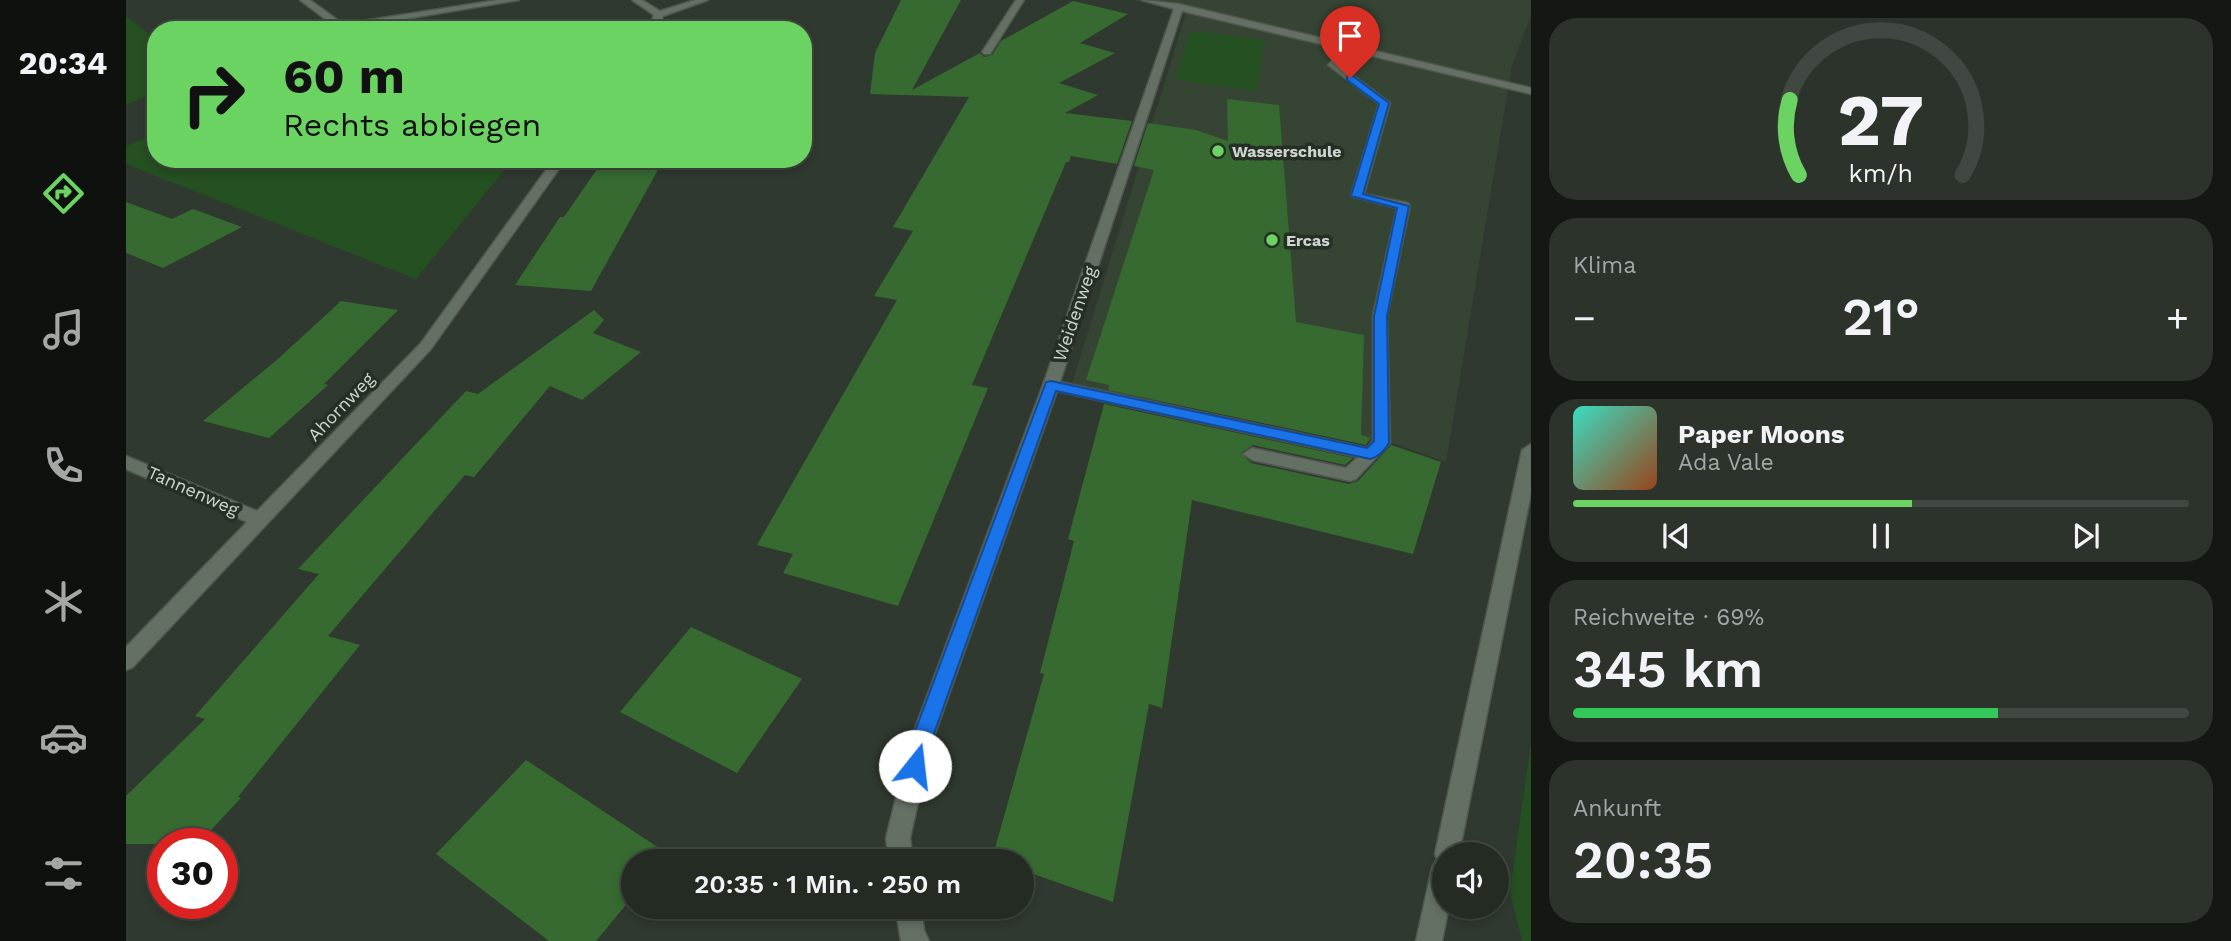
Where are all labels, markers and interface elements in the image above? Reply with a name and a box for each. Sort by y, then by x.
pin [1320,6,1380,78]
icon: arrive [1331,17,1369,55]
text: 20:34 [19,44,108,82]
text: 60 m [283,47,405,105]
icon: right [168,49,259,140]
text: 27 [1838,77,1924,163]
text: Rechts abbiegen [283,106,541,144]
place label: Wasserschule [1232,142,1341,161]
marker: Wasserschule [1210,143,1226,159]
text: km/h [1849,159,1913,188]
icon: directions [39,169,88,218]
place label: Ercas [1286,231,1330,250]
marker: Ercas [1264,232,1280,248]
text: Klima [1573,252,1636,279]
street label: Weidenweg [1048,263,1101,364]
text: 21° [1842,287,1920,348]
text: − [1573,296,1596,340]
text: + [2166,296,2189,340]
icon: music [39,305,88,354]
street label: Ahornweg [303,368,379,445]
text: Paper Moons [1678,419,1845,449]
icon: phone [39,441,88,490]
text: Ada Vale [1678,449,1774,476]
street label: Tannenweg [144,461,242,520]
icon: previous [1657,517,1695,555]
icon: pause [1862,517,1900,555]
icon: next [2067,517,2105,555]
icon: climate [39,577,88,626]
text: Reichweite · 69% [1573,604,1764,631]
text: 345 km [1573,639,1763,700]
icon: car [39,713,88,762]
position arrow [878,729,952,803]
text: Ankunft [1573,795,1661,822]
speed limit sign: 30 [147,828,238,919]
text: 20:35 [1573,830,1713,891]
map controls [1432,842,1509,919]
button: sound [1432,842,1509,919]
icon: filters [39,849,88,898]
text: 20:35 · 1 Min. · 250 m [694,869,961,899]

